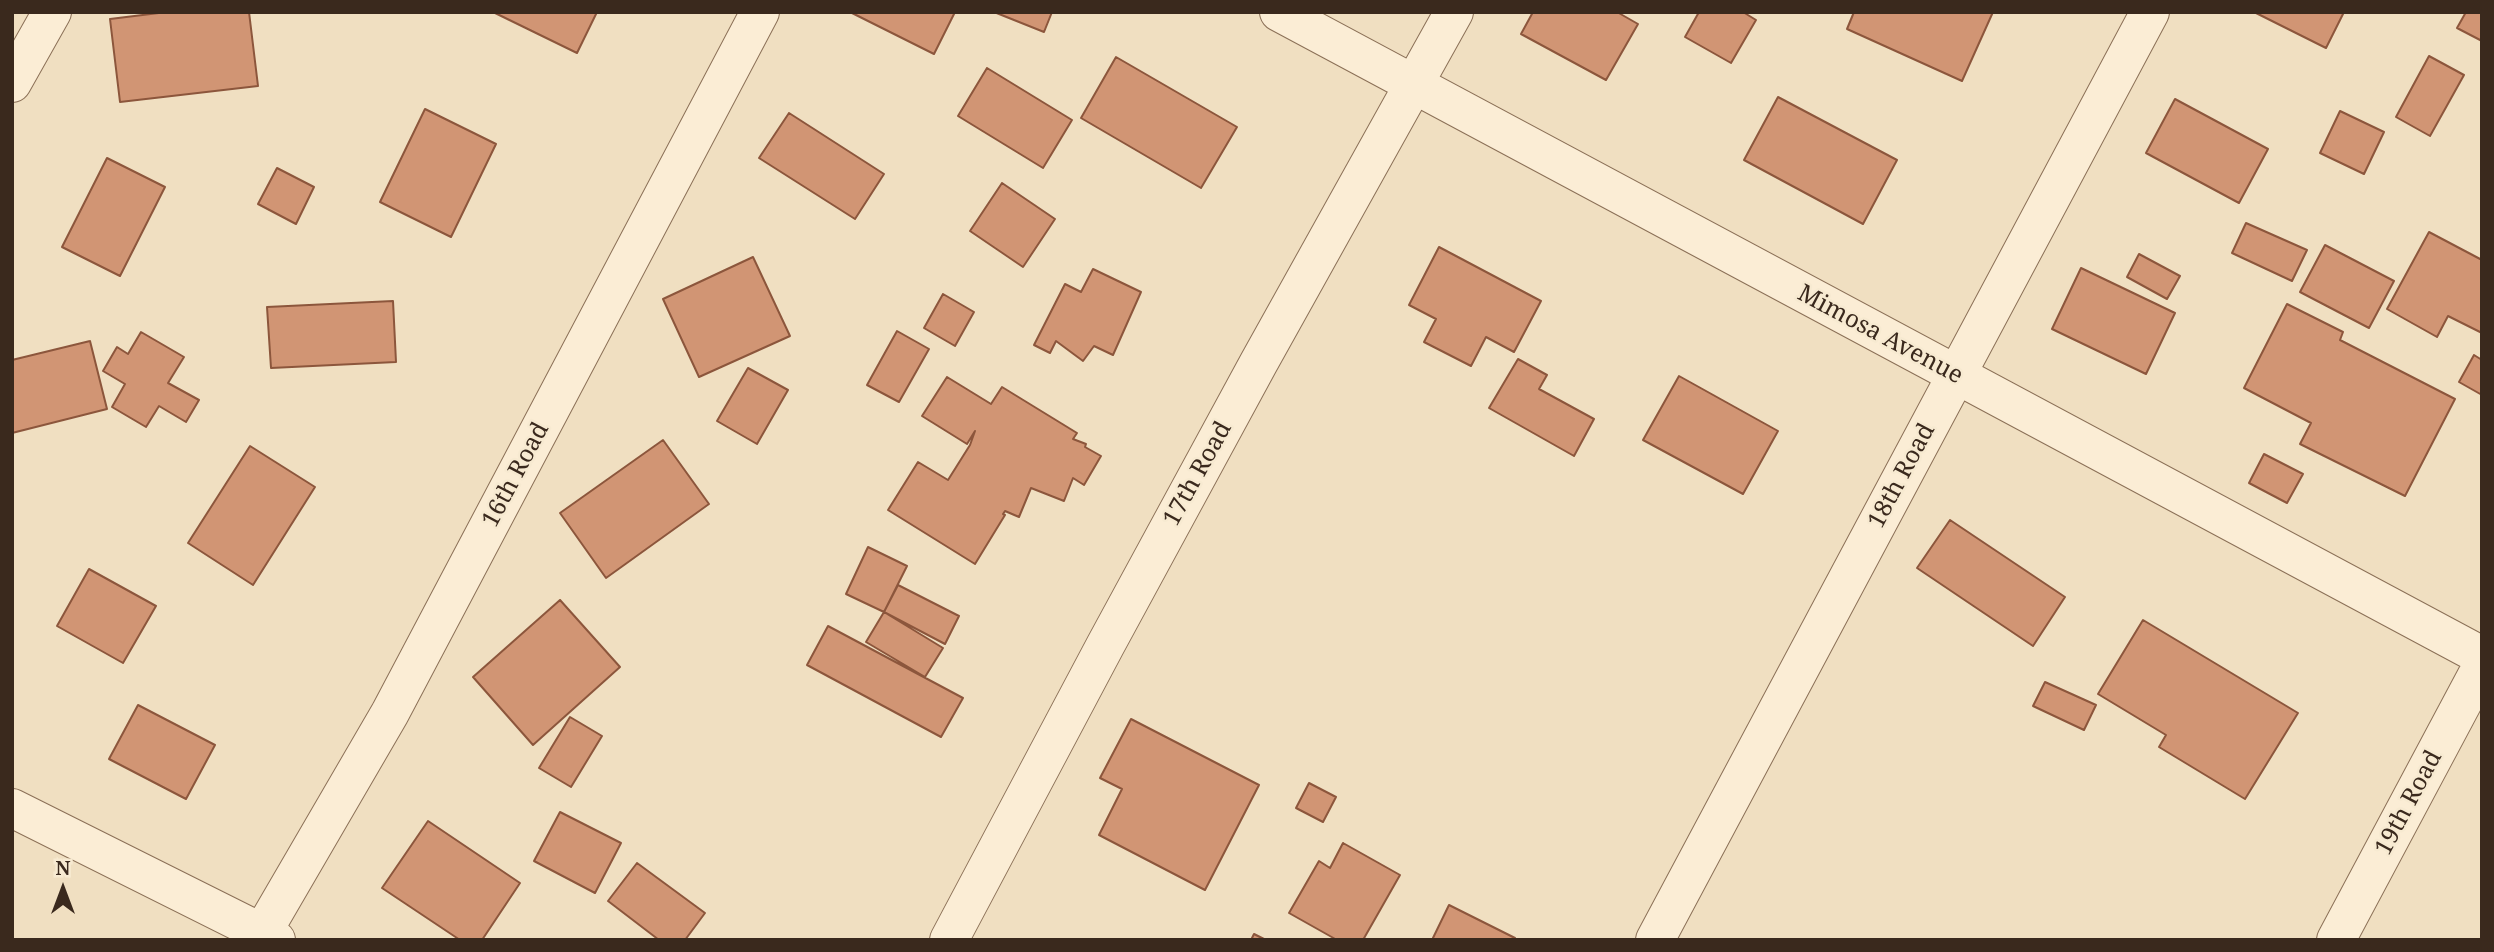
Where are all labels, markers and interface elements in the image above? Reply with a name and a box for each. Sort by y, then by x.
street label: Mimosa Avenue [1792,279,1968,391]
street label: 17th Road [1158,417,1238,531]
street label: 16th Road [476,418,556,532]
street label: 18th Road [1862,419,1942,533]
street label: 19th Road [2369,746,2449,860]
north arrow [28,854,98,924]
text: N [56,855,70,881]

